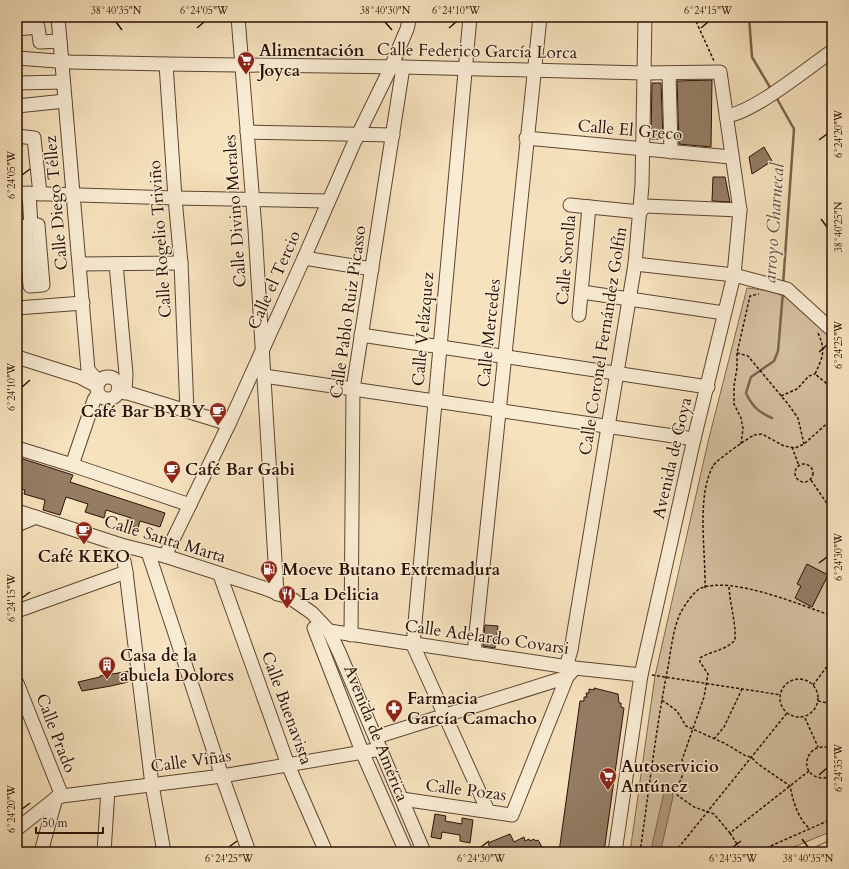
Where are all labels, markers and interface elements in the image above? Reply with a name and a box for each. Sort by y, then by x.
text: 38°40'35"N [91,4,142,18]
text: 6°24'05"W [180,4,229,18]
text: 38°40'30"N [360,4,411,18]
text: 6°24'10"W [432,4,481,18]
text: 6°24'15"W [684,4,733,18]
street label: Calle Federico García Lorca [377,38,578,64]
place label: Alimentación Joyca [256,39,365,82]
supermarket icon: Alimentación Joyca [236,50,256,75]
text: 6°24'20"W [832,109,846,158]
street label: Calle El Greco [577,114,683,146]
street label: Calle Divino Morales [218,133,252,288]
street label: Calle Diego Téllez [39,134,73,271]
text: 6°24'05"W [5,150,19,199]
street label: Calle Rogelio Triviño [143,159,177,319]
water label: arroyo Charnecal [757,161,791,284]
text: 38°40'25"N [832,201,846,252]
street label: Calle Sorolla [551,213,581,306]
street label: Calle Pablo Ruiz Picasso [324,224,372,400]
street label: Calle Coronel Fernández Golfín [574,225,632,457]
street label: Calle el Tercio [242,227,306,333]
street label: Calle Velázquez [407,271,439,387]
street label: Calle Mercedes [472,277,506,388]
text: 6°24'25"W [832,320,846,369]
text: 6°24'10"W [5,362,19,411]
street label: Avenida de Goya [647,394,697,521]
place label: Café Bar BYBY [81,400,205,423]
cafe icon: Café Bar BYBY [208,401,228,426]
place label: Café Bar Gabi [185,458,295,481]
cafe icon: Café Bar Gabi [162,459,182,484]
street label: Calle Santa Marta [101,510,229,569]
cafe icon: Café KEKO [74,520,94,545]
text: 6°24'30"W [832,532,846,581]
place label: Café KEKO [38,545,130,568]
place label: Moeve Butano Extremadura [282,558,501,581]
fuel station icon: Moeve Butano Extremadura [259,559,279,584]
text: 6°24'15"W [5,573,19,622]
place label: La Delicia [300,583,380,606]
restaurant icon: La Delicia [277,584,297,609]
street label: Calle Adelardo Covarsi [403,614,571,660]
place label: Casa de la abuela Dolores [120,644,234,687]
street label: Calle Buenavista [256,648,318,768]
building icon: Casa de la abuela Dolores [97,655,117,680]
street label: Avenida de América [338,661,414,805]
place label: Farmacia García Camacho [407,687,537,730]
street label: Calle Prado [30,690,82,776]
pharmacy icon: Farmacia García Camacho [384,698,404,723]
text: 6°24'35"W [832,743,846,792]
street label: Calle Viñas [149,744,233,778]
place label: Autoservicio Antúnez [621,755,719,798]
supermarket icon: Autoservicio Antúnez [598,766,618,791]
street label: Calle Pozas [424,774,508,806]
text: 6°24'20"W [5,784,19,833]
scale bar [36,809,103,835]
text: 50 m [42,815,69,831]
text: 6°24'25"W [205,852,254,866]
text: 6°24'30"W [457,852,506,866]
text: 6°24'35"W [709,852,758,866]
text: 38°40'35"N [783,852,834,866]

